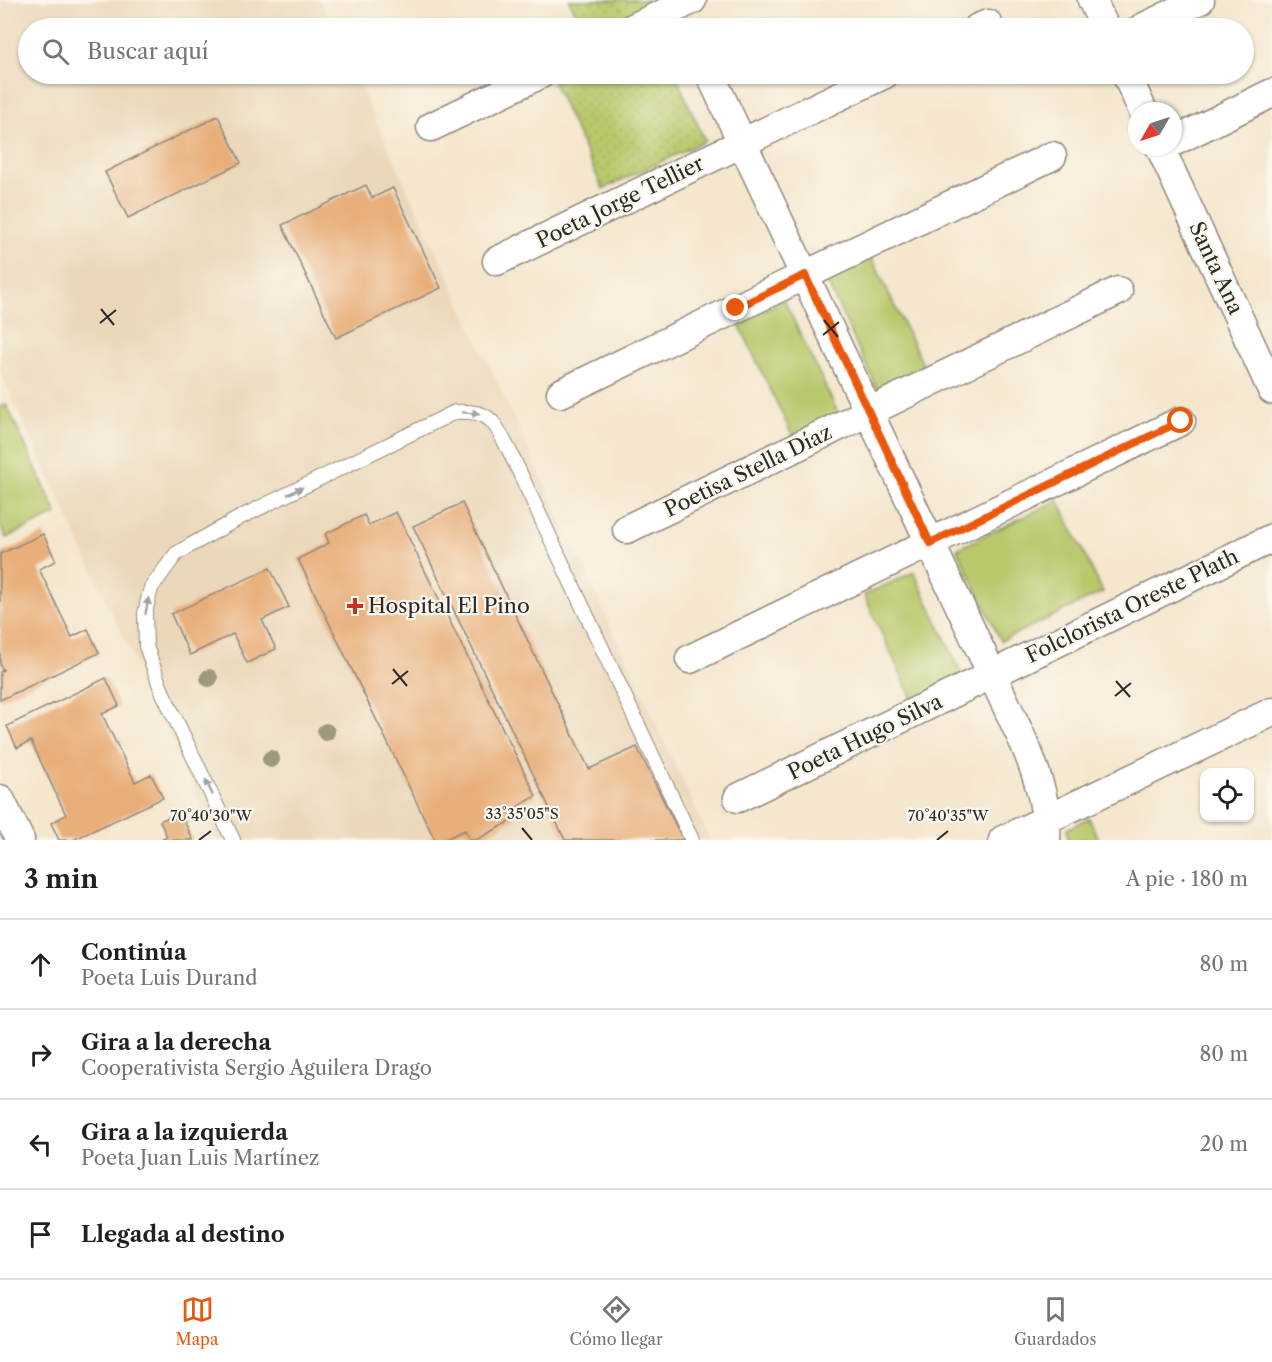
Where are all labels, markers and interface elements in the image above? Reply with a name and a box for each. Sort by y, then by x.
search box [18,18,1254,84]
icon: search [39,35,72,68]
text: Buscar aquí [87,38,209,65]
north arrow [1128,102,1182,156]
street label: Poeta Jorge Tellier [532,150,708,253]
street label: Santa Ana [1184,217,1249,319]
route end [722,294,748,320]
route start [1167,407,1193,433]
one-way arrow [462,408,481,417]
street label: Poetisa Stella Díaz [660,419,836,522]
one-way arrow [286,486,303,495]
street label: Folclorista Oreste Plath [1021,543,1242,668]
place label: Hospital El Pino [368,593,530,618]
one-way arrow [143,596,152,615]
marker: Hospital El Pino [346,597,364,615]
street label: Poeta Hugo Silva [783,688,947,785]
map controls [1200,768,1254,822]
button: locate [1200,768,1254,822]
one-way arrow [204,778,213,795]
text: 33°35'05"S [485,804,559,823]
text: 70°40'30"W [170,806,253,825]
text: 70°40'35"W [908,806,989,825]
text: 3 min [24,863,98,895]
text: A pie · 180 m [1126,867,1248,891]
text: Continúa [81,939,187,966]
icon: ahead [24,948,57,981]
text: 80 m [1200,952,1248,976]
text: Poeta Luis Durand [81,966,258,990]
text: Gira a la derecha [81,1029,271,1056]
icon: right [24,1038,57,1071]
text: 80 m [1200,1042,1248,1066]
text: Cooperativista Sergio Aguilera Drago [81,1056,432,1080]
text: Gira a la izquierda [81,1119,288,1146]
icon: left [24,1128,57,1161]
text: 20 m [1200,1132,1248,1156]
text: Poeta Juan Luis Martínez [81,1146,319,1170]
icon: arrive [24,1218,57,1251]
text: Llegada al destino [81,1221,285,1248]
tab: Mapa [176,1293,218,1349]
tab: Cómo llegar [570,1293,663,1349]
tab: Guardados [1014,1293,1096,1349]

